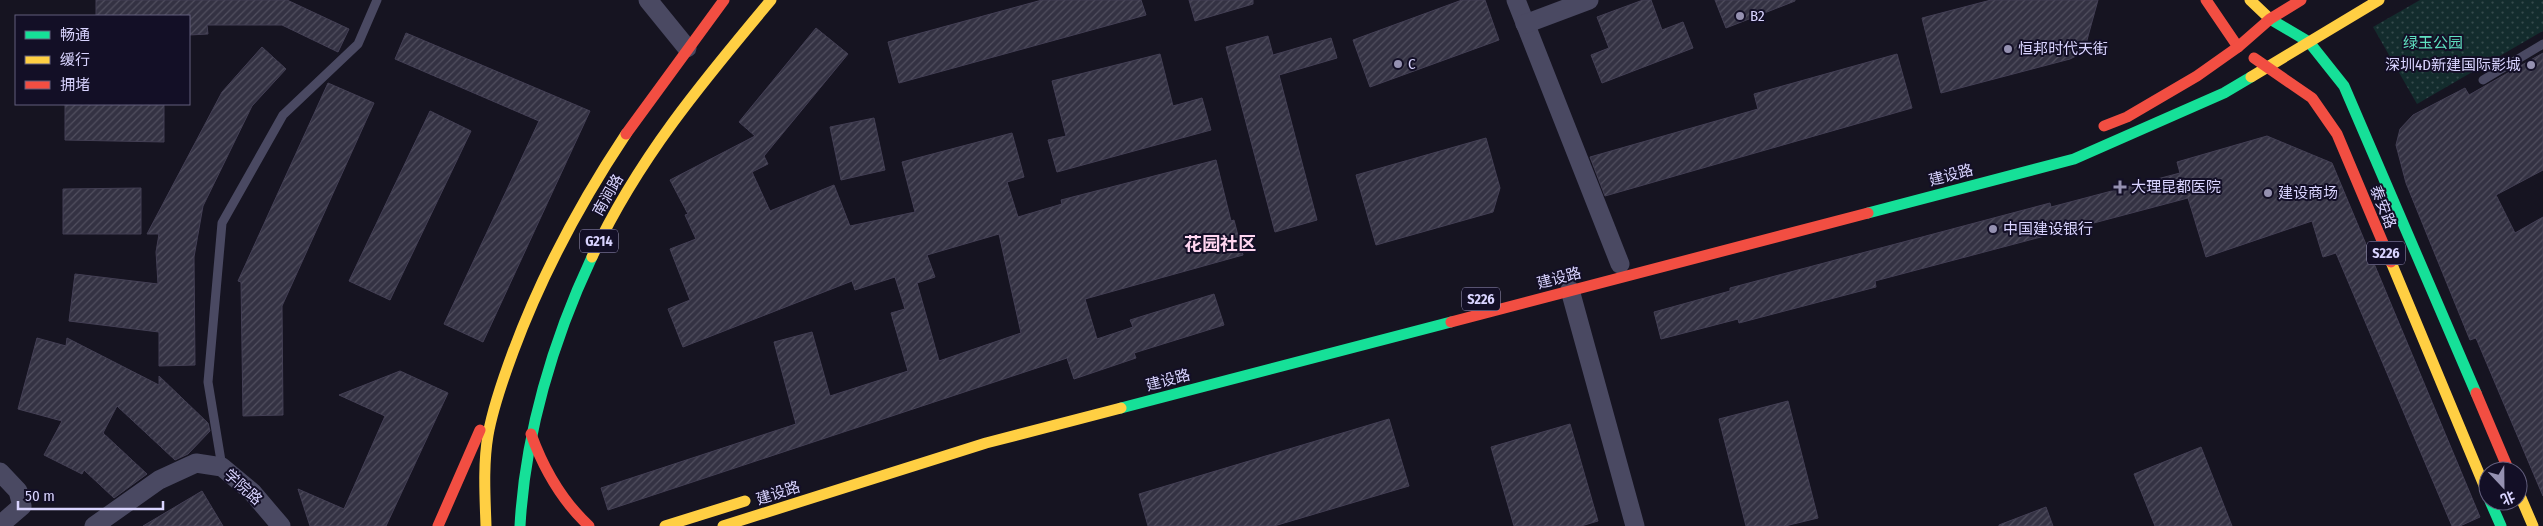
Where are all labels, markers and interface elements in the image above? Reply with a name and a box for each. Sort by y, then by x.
place label: B2 [1750,7,1765,25]
marker: B2 [1734,10,1746,22]
legend [15,15,190,105]
text: 畅通 [60,26,90,44]
park label: 绿玉公园 [2403,34,2463,52]
place label: 恒邦时代天街 [2018,40,2108,58]
marker: 恒邦时代天街 [2002,43,2014,55]
text: 缓行 [60,51,90,69]
place label: C [1408,55,1416,73]
place label: 深圳4D新建国际影城 [2385,56,2521,74]
marker: C [1392,58,1404,70]
marker: 深圳4D新建国际影城 [2525,59,2537,71]
text: 拥堵 [60,76,90,94]
street label: 建设路 [1927,160,1975,190]
street label: 南涧路 [589,171,627,219]
place label: 大理昆都医院 [2131,178,2221,196]
marker: 大理昆都医院 [2113,180,2127,194]
street label: 泰安路 [2366,183,2400,231]
place label: 建设商场 [2278,184,2338,202]
marker: 建设商场 [2262,187,2274,199]
place label: 中国建设银行 [2003,220,2093,238]
marker: 中国建设银行 [1987,223,1999,235]
road number: G214 [580,230,618,252]
district label: 花园社区 [1184,233,1256,255]
road number: S226 [2367,242,2405,264]
street label: 建设路 [1535,263,1583,293]
road number: S226 [1462,288,1500,310]
street label: 建设路 [1144,365,1192,395]
north arrow [2478,461,2528,511]
street label: 学院路 [220,465,266,509]
street label: 建设路 [754,477,802,509]
scale bar [18,478,162,510]
text: 50 m [25,487,55,505]
text: 北 [2498,487,2517,508]

